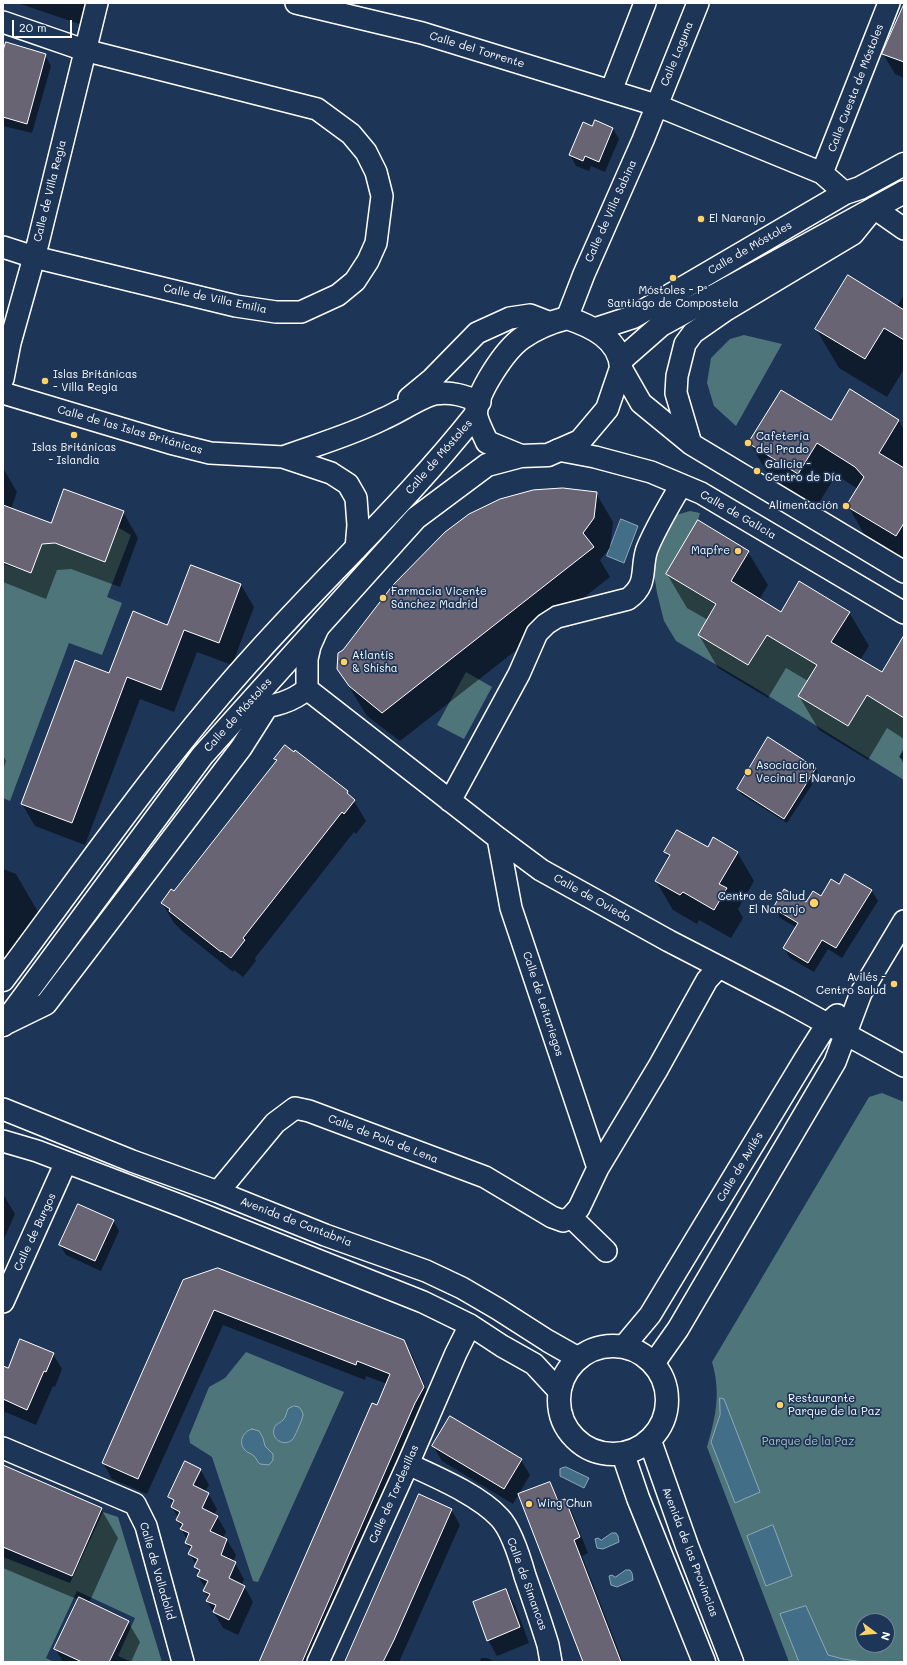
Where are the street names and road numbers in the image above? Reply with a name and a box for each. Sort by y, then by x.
street label: Calle Laguna [658,20,696,88]
street label: Calle Cuesta de Móstoles [825,22,887,154]
street label: Calle del Torrente [428,29,526,71]
street label: Calle de Villa Regia [31,139,69,243]
street label: Calle de Villa Sabina [582,158,640,264]
street label: Calle de Móstoles [706,219,794,277]
street label: Calle de Villa Emilia [162,282,268,316]
street label: Calle de las Islas Británicas [56,403,204,457]
street label: Calle de Móstoles [403,417,475,497]
street label: Calle de Galicia [698,488,778,542]
street label: Calle de Móstoles [201,675,275,755]
street label: Calle de Oviedo [551,871,633,925]
street label: Calle de Leitariegos [520,950,566,1058]
street label: Calle de Pola de Lena [326,1112,440,1166]
street label: Calle de Avilés [714,1130,766,1204]
street label: Calle de Burgos [11,1191,59,1273]
street label: Avenida de Cantabria [238,1195,354,1249]
street label: Calle de Tordesillas [366,1443,422,1545]
street label: Avenida de las Provincias [659,1485,721,1619]
street label: Calle de Valladolid [137,1521,177,1621]
street label: Calle de Simancas [504,1536,550,1632]

